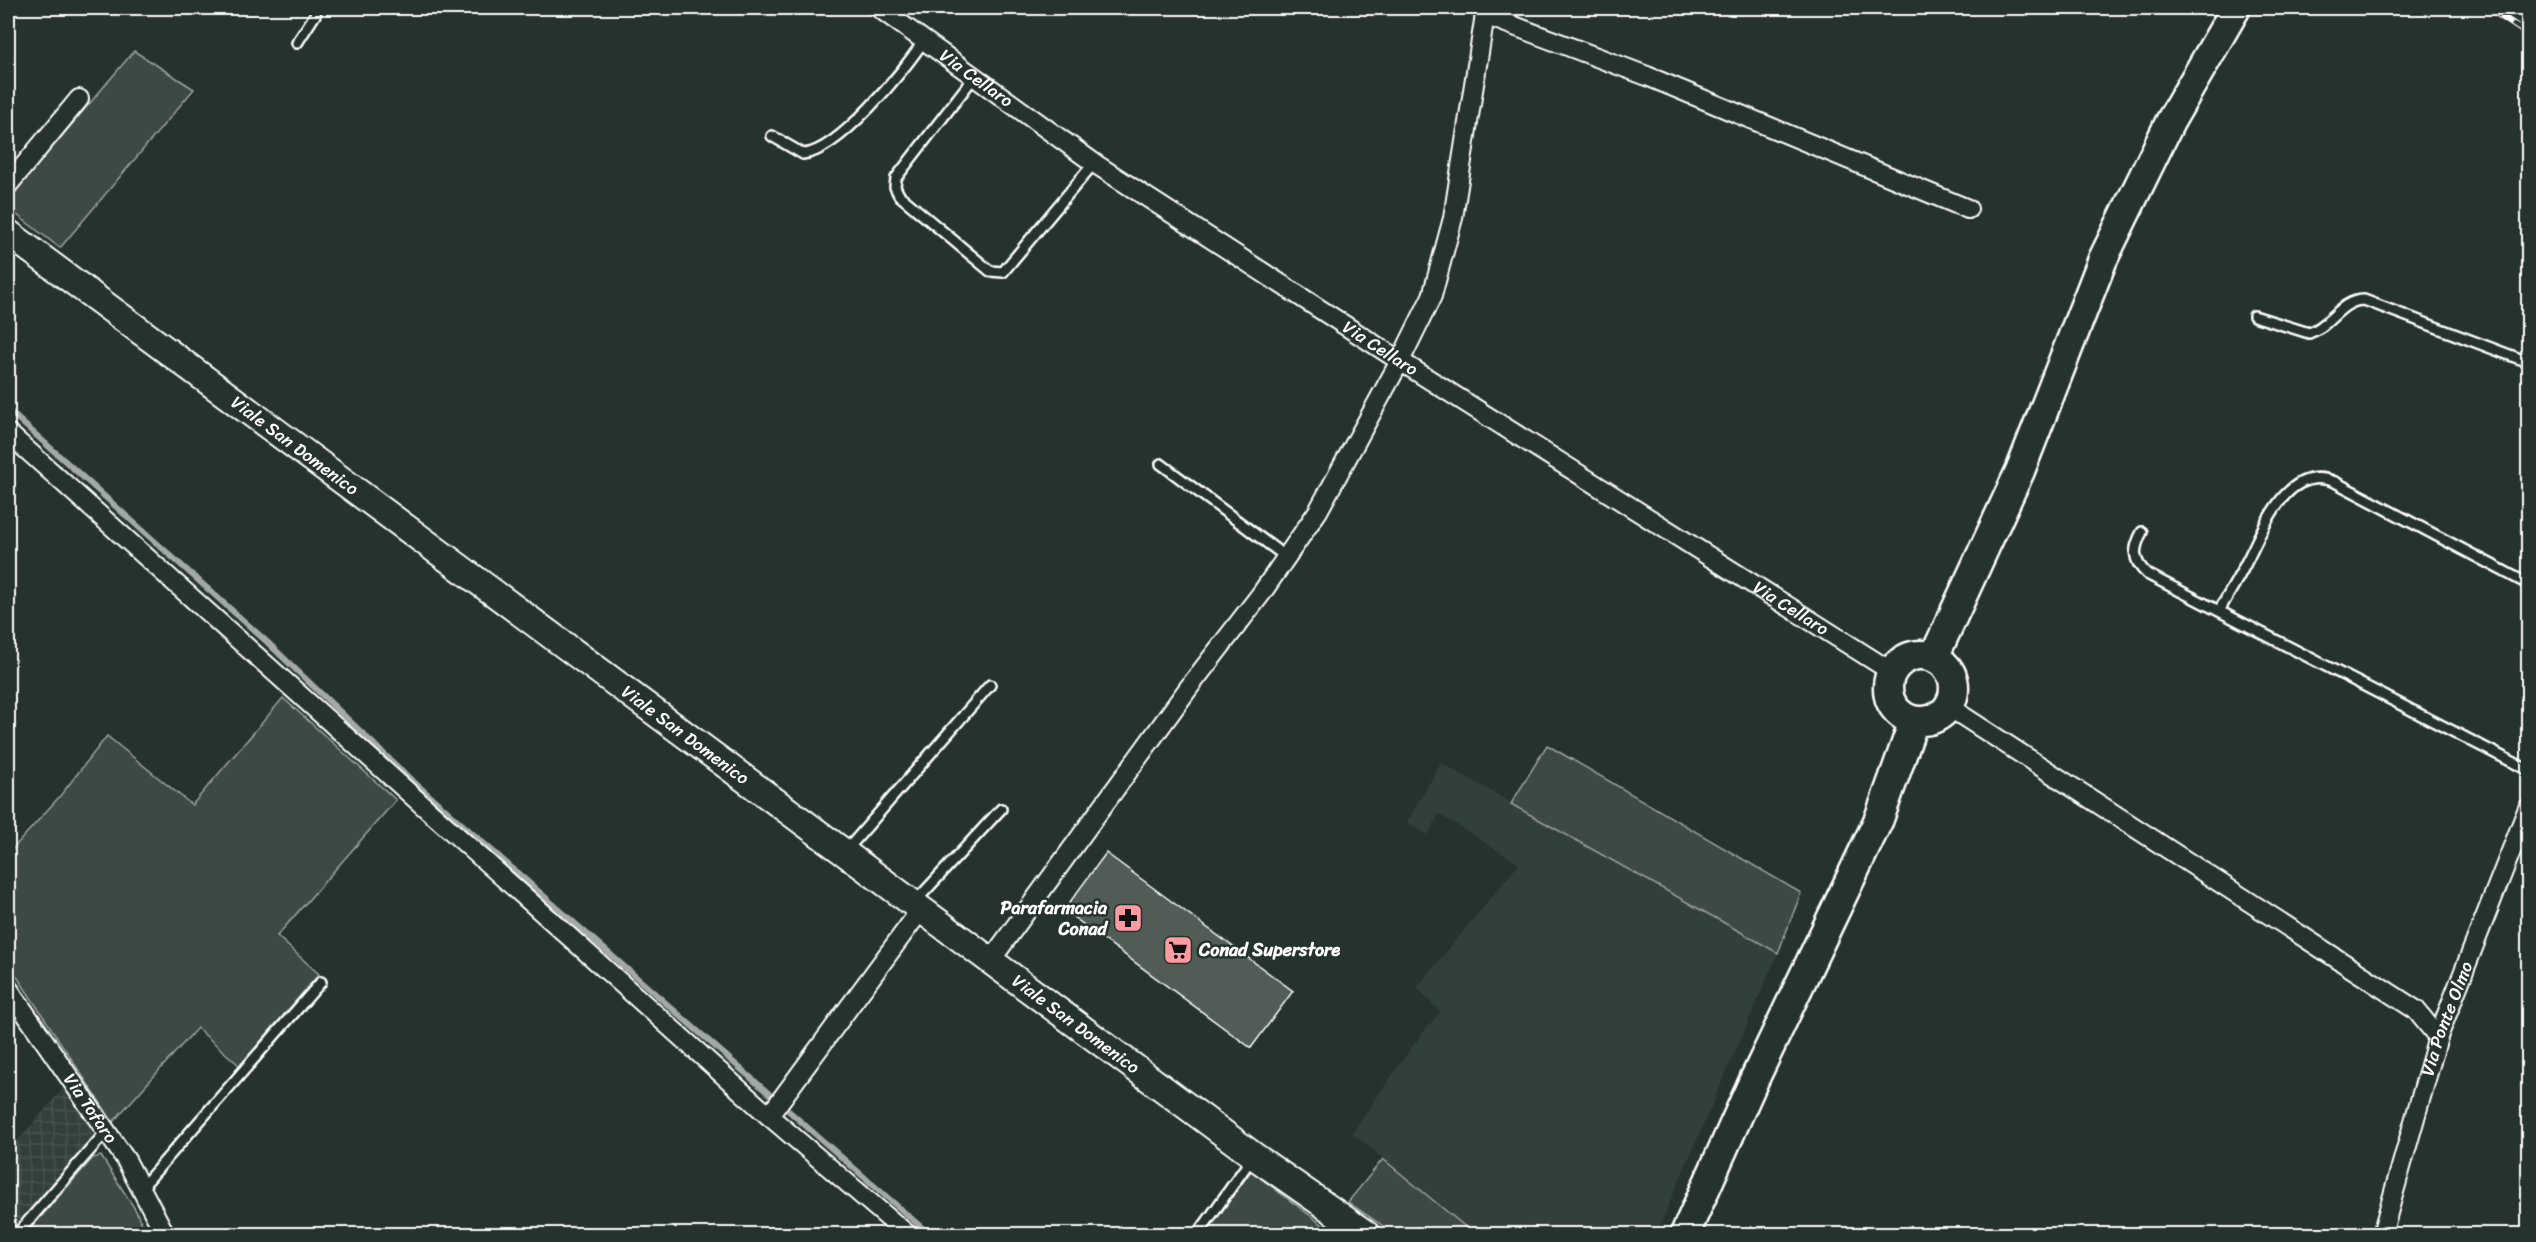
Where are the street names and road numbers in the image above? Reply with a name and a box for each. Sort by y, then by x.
street label: Via Cellaro [932,40,1020,116]
street label: Via Cellaro [1336,312,1425,385]
street label: Viale San Domenico [224,387,366,504]
street label: Via Cellaro [1746,572,1835,644]
street label: Viale San Domenico [614,676,756,793]
street label: Via Ponte Olmo [2412,956,2482,1080]
street label: Viale San Domenico [1005,966,1147,1083]
street label: Via Tofaro [55,1066,126,1150]

